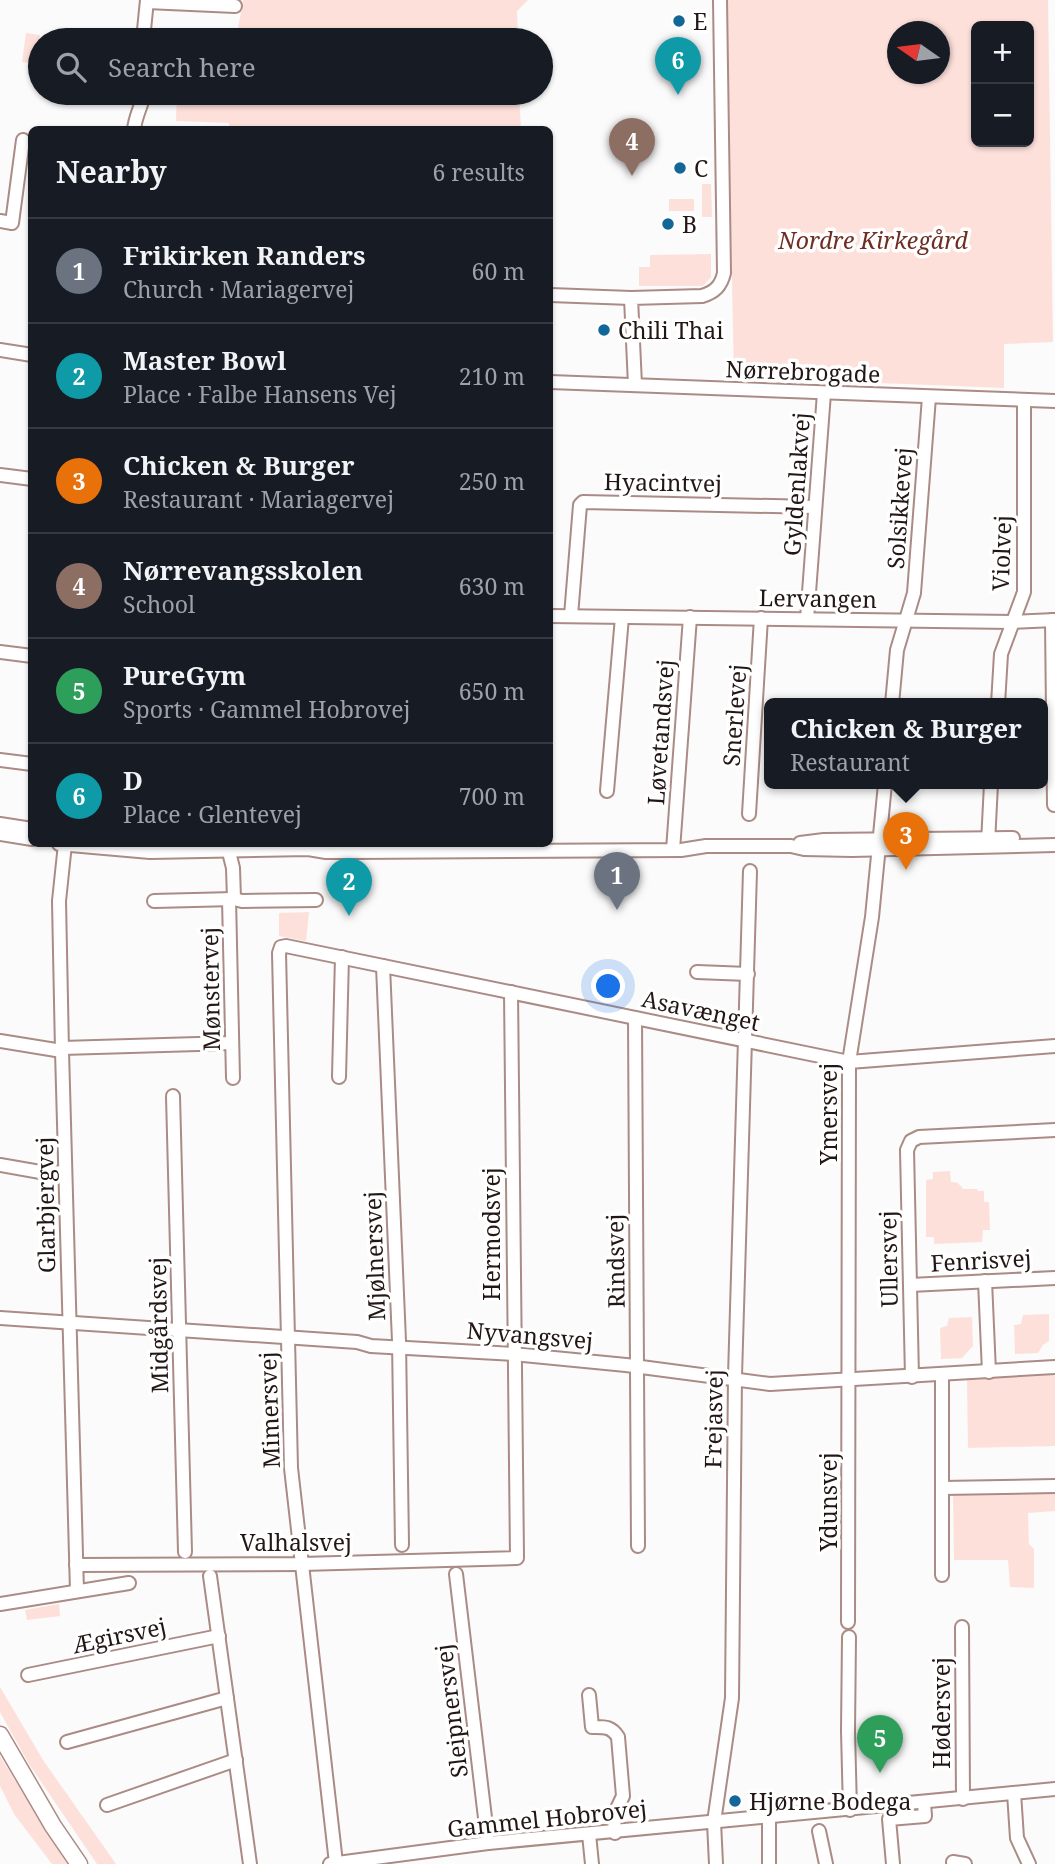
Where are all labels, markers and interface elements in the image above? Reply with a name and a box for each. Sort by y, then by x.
place label: E [693,5,707,37]
marker: E [671,13,687,29]
north arrow [887,21,950,84]
map controls [971,21,1034,147]
button: + [971,21,1034,84]
search box [28,28,553,105]
pin: 6 [655,37,701,95]
icon: search [52,48,90,86]
text: Search here [108,49,256,85]
button: − [971,84,1034,147]
pin: 4 [609,118,655,176]
text: Nearby [56,151,167,192]
place label: C [694,152,708,184]
text: 6 results [432,156,525,188]
marker: C [672,160,688,176]
place label: B [682,208,697,240]
marker: B [660,216,676,232]
park label: Nordre Kirkegård [777,224,968,256]
text: Frikirken Randers [123,237,366,273]
text: 1 [73,255,86,287]
text: 60 m [472,255,525,287]
text: Church · Mariagervej [123,273,355,305]
place label: Chili Thai [618,314,724,346]
marker: Chili Thai [596,322,612,338]
text: Master Bowl [123,342,286,378]
street label: Nørrebrogade [725,352,881,390]
text: 2 [73,360,86,392]
text: 210 m [459,360,525,392]
text: Place · Falbe Hansens Vej [123,378,397,410]
street label: Gyldenlakvej [775,411,817,557]
street label: Solsikkevej [879,446,919,570]
text: Chicken & Burger [123,447,355,483]
text: 3 [73,465,86,497]
text: 250 m [459,465,525,497]
street label: Hyacintvej [604,465,722,499]
text: Restaurant · Mariagervej [123,483,394,515]
street label: Violvej [984,515,1018,591]
text: Nørrevangsskolen [123,552,363,588]
text: 4 [73,570,86,602]
text: 630 m [459,570,525,602]
street label: Lervangen [759,581,877,615]
text: School [123,588,195,620]
text: PureGym [123,657,246,693]
street label: Løvetandsvej [639,658,681,806]
street label: Snerlevej [714,663,754,767]
text: 5 [73,675,86,707]
text: 650 m [459,675,525,707]
text: Sports · Gammel Hobrovej [123,693,410,725]
popup [764,698,1048,789]
text: Chicken & Burger [790,710,1022,746]
text: Restaurant [790,746,910,778]
text: D [123,762,143,798]
text: 6 [73,780,86,812]
text: 700 m [459,780,525,812]
text: Place · Glentevej [123,798,302,830]
pin: 3 [883,812,929,870]
pin: 1 [594,852,640,910]
pin: 2 [326,858,372,916]
street label: Mønstervej [193,927,227,1051]
your location [591,969,625,1003]
street label: Asavænget [639,982,763,1038]
street label: Ymersvej [812,1063,844,1166]
street label: Glarbjergvej [28,1137,62,1273]
street label: Hermodsvej [475,1167,507,1301]
street label: Mjølnersvej [356,1191,392,1321]
street label: Ullersvej [871,1210,905,1308]
street label: Rindsvej [598,1214,632,1308]
street label: Fenrisvej [930,1241,1032,1279]
street label: Midgårdsvej [141,1257,175,1393]
street label: Nyvangsvej [465,1314,595,1356]
street label: Mimersvej [251,1351,287,1469]
street label: Frejasvej [696,1369,730,1469]
street label: Ydunsvej [812,1452,844,1553]
street label: Valhalsvej [240,1526,352,1558]
street label: Ægirsvej [69,1609,169,1661]
street label: Sleipnersvej [427,1642,475,1780]
street label: Hødersvej [925,1657,957,1769]
pin: 5 [857,1715,903,1773]
place label: Hjørne Bodega [749,1785,911,1817]
street label: Gammel Hobrovej [446,1792,648,1844]
marker: Hjørne Bodega [727,1793,743,1809]

